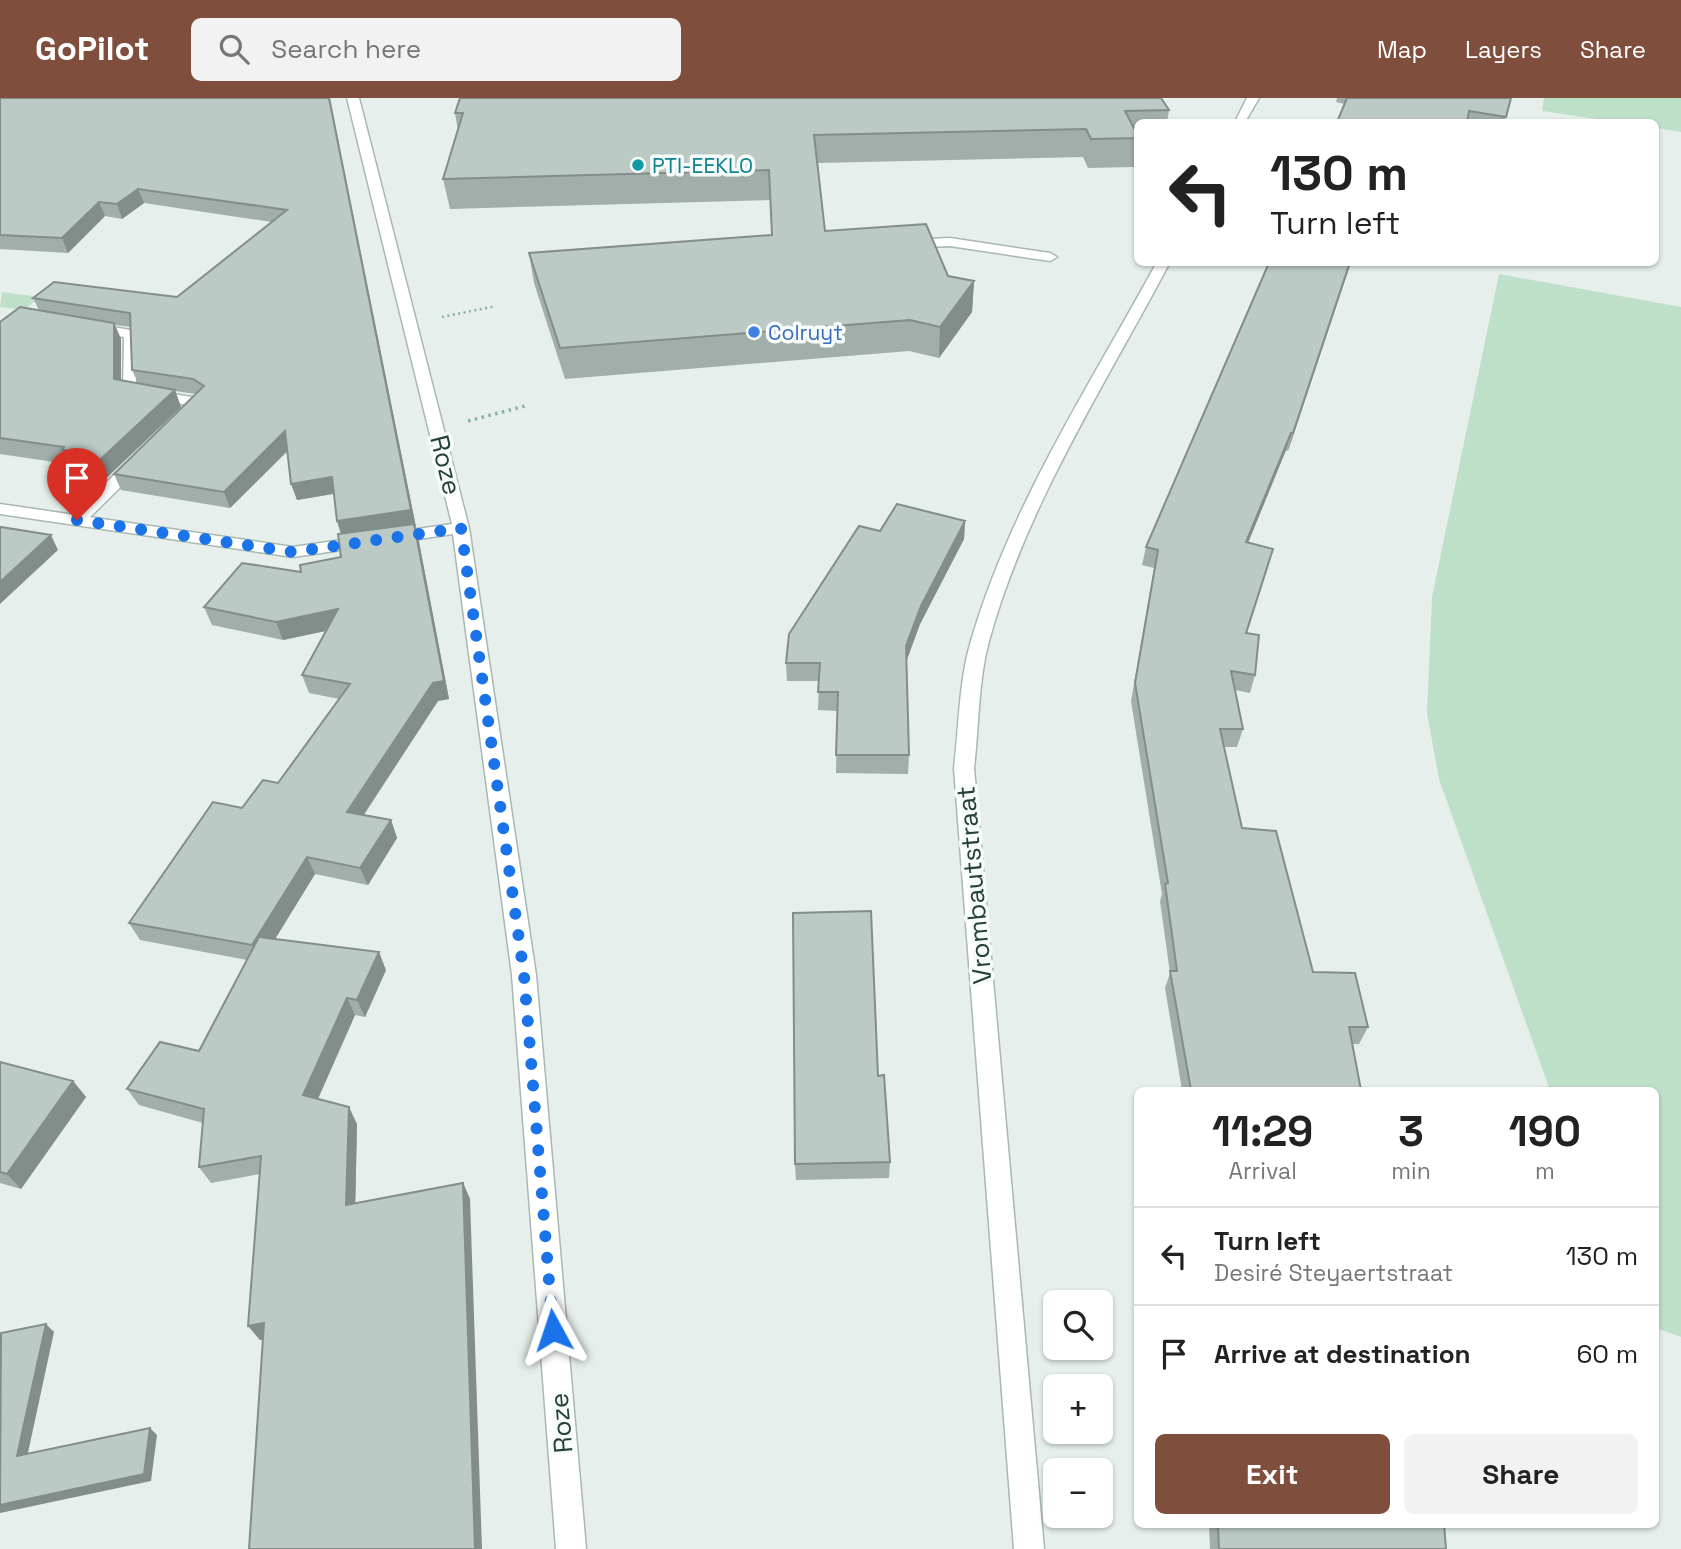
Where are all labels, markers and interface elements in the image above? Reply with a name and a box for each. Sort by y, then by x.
search box [191,18,681,81]
text: GoPilot [35,28,149,70]
icon: search [215,30,253,68]
text: Search here [271,32,421,66]
text: Map [1377,34,1427,65]
text: Layers [1465,34,1542,65]
text: Share [1580,34,1646,65]
text: 130 m [1270,142,1408,204]
icon: left [1155,147,1246,238]
place label: PTI-EEKLO [652,152,753,179]
marker: PTI-EEKLO [630,157,646,173]
text: Turn left [1270,203,1400,243]
place label: Colruyt [768,319,843,346]
marker: Colruyt [746,324,762,340]
street label: Roze [422,432,470,498]
pin [47,448,107,520]
icon: arrive [58,459,96,497]
street label: Vrombautstraat [948,785,1000,985]
text: 11:29 [1212,1105,1313,1158]
text: 3 [1398,1105,1424,1158]
text: 190 [1509,1105,1581,1158]
text: Arrival [1228,1156,1297,1186]
text: min [1391,1156,1431,1186]
text: m [1535,1156,1555,1186]
text: Turn left [1214,1224,1321,1258]
icon: left [1155,1237,1193,1275]
text: 130 m [1566,1239,1638,1273]
text: Desiré Steyaertstraat [1214,1258,1453,1288]
map controls [1043,1290,1113,1528]
button: search [1043,1290,1113,1360]
position arrow [516,1293,590,1367]
icon: arrive [1155,1335,1193,1373]
text: Arrive at destination [1214,1337,1471,1371]
text: 60 m [1576,1337,1638,1371]
button: + [1043,1374,1113,1444]
street label: Roze [541,1391,581,1455]
button: Exit [1155,1434,1390,1514]
button: Share [1404,1434,1638,1514]
button: − [1043,1458,1113,1528]

